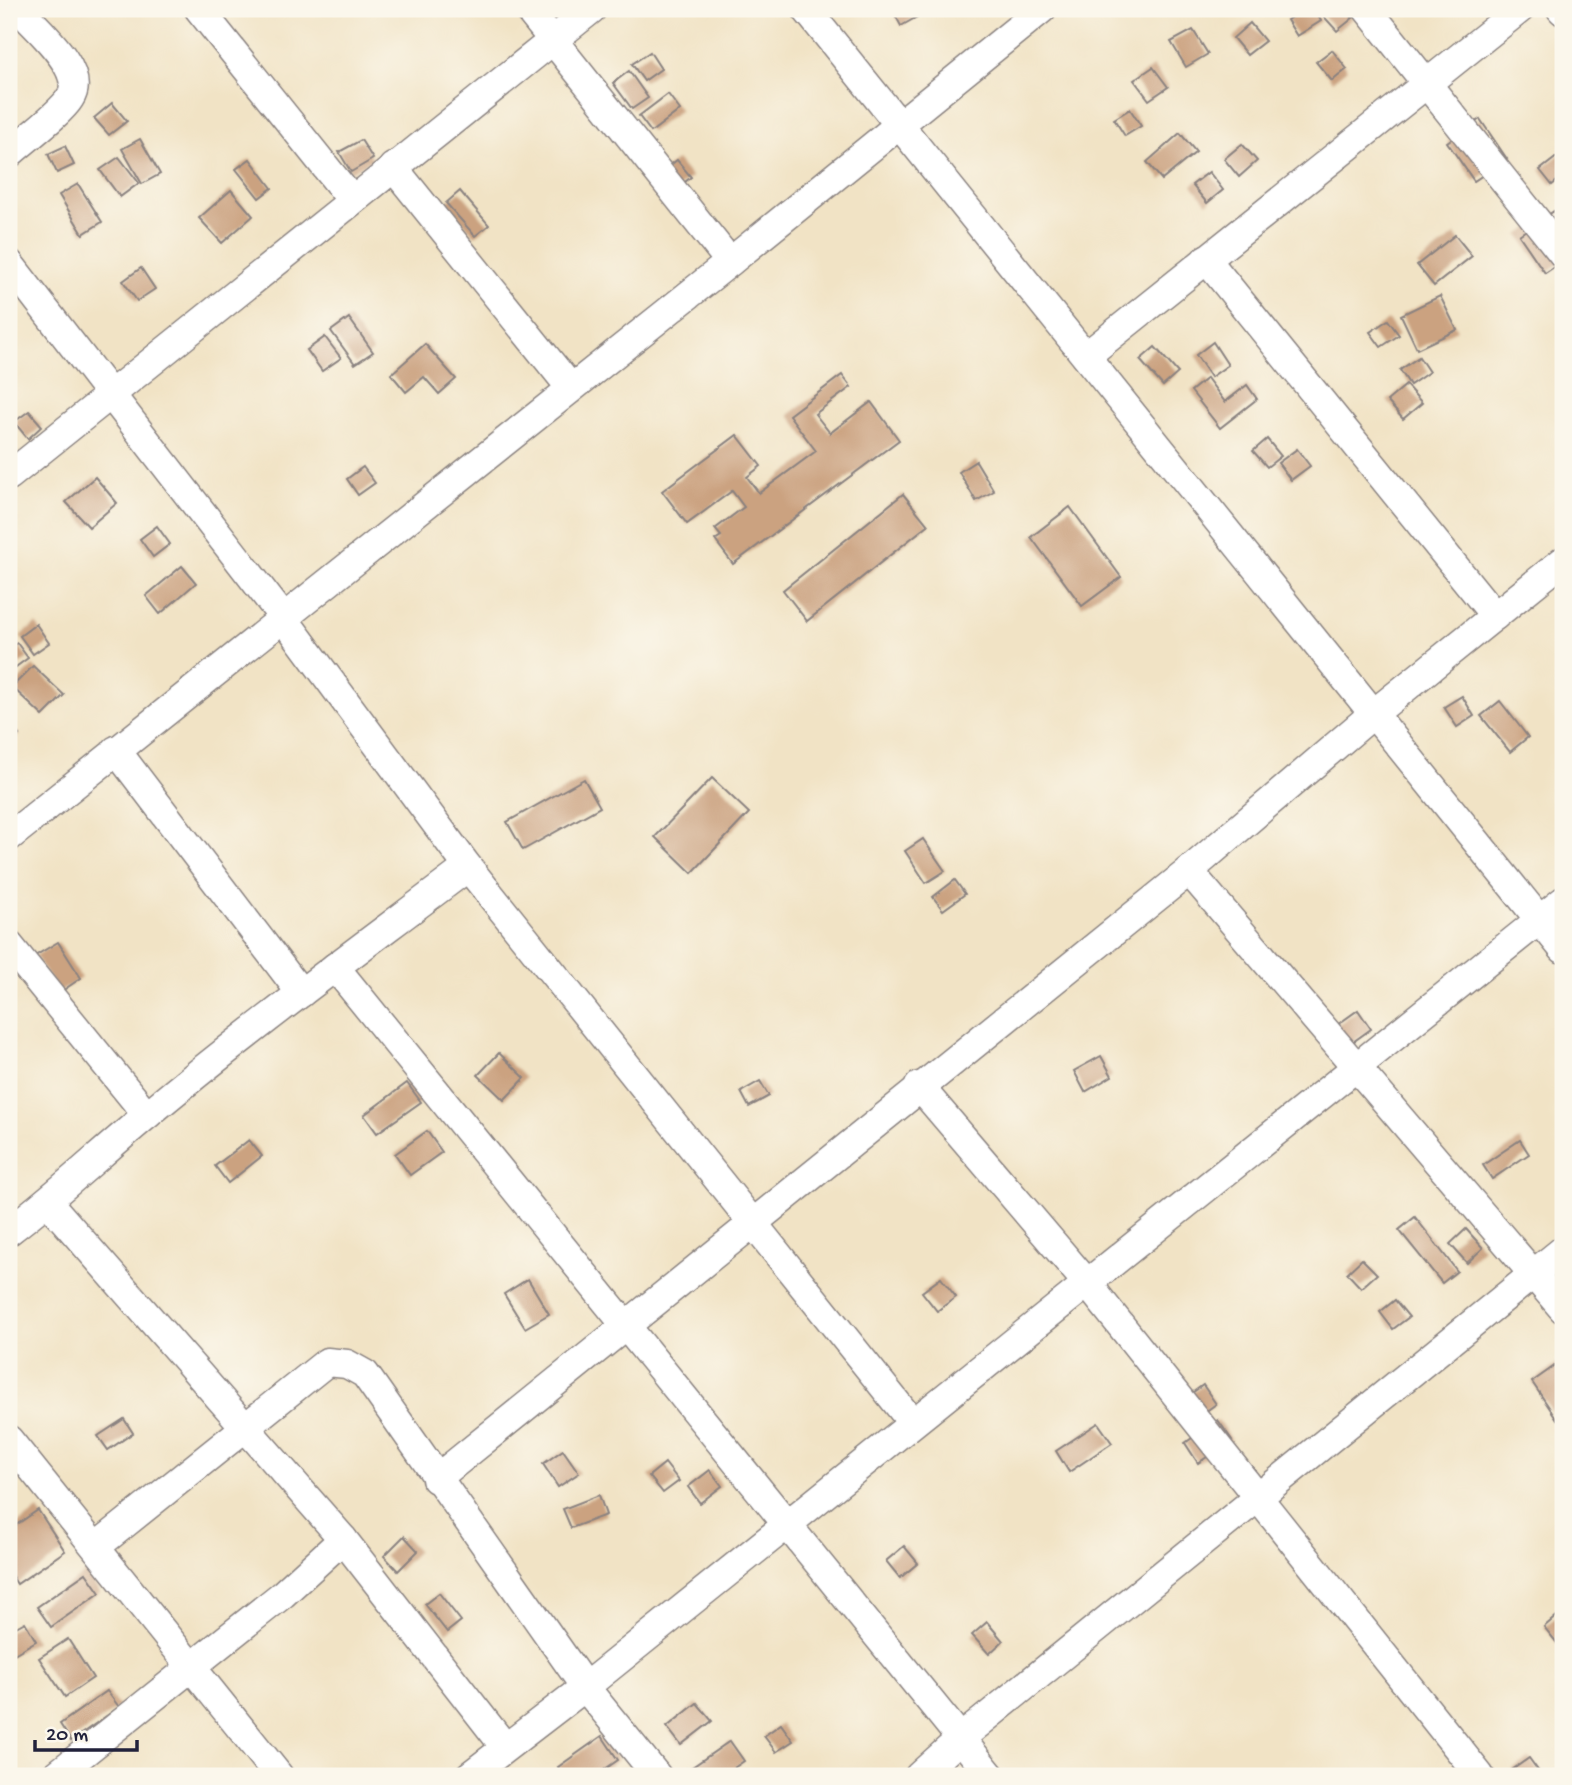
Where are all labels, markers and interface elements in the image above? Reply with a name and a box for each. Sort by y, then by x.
scale bar [35,1708,136,1752]
text: 20 m [46,1724,88,1749]

